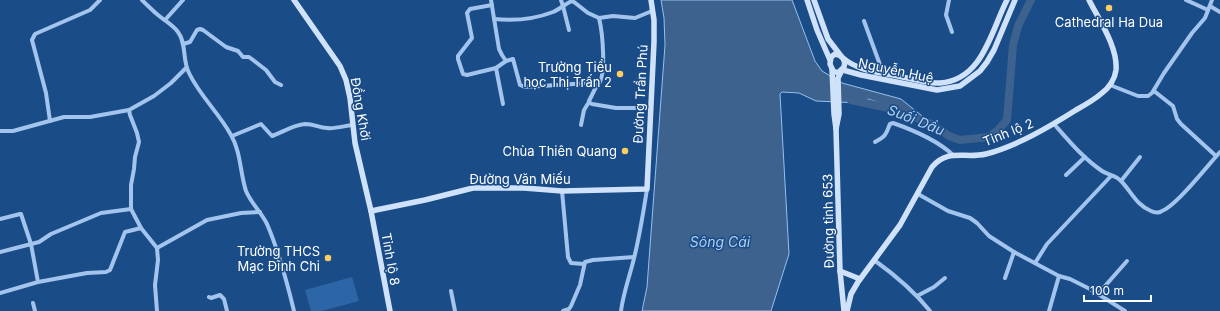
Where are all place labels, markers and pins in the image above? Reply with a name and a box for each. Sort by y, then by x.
marker: Cathedral Ha Dua [1104,3,1114,13]
place label: Cathedral Ha Dua [1055,14,1163,30]
place label: Trường Tiểu học Thị Trấn 2 [523,59,612,90]
marker: Trường Tiểu học Thị Trấn 2 [615,69,625,79]
place label: Chùa Thiên Quang [502,143,617,159]
marker: Chùa Thiên Quang [620,146,630,156]
place label: Trường THCS Mạc Đĩnh Chi [237,243,320,274]
marker: Trường THCS Mạc Đĩnh Chi [323,253,333,263]

